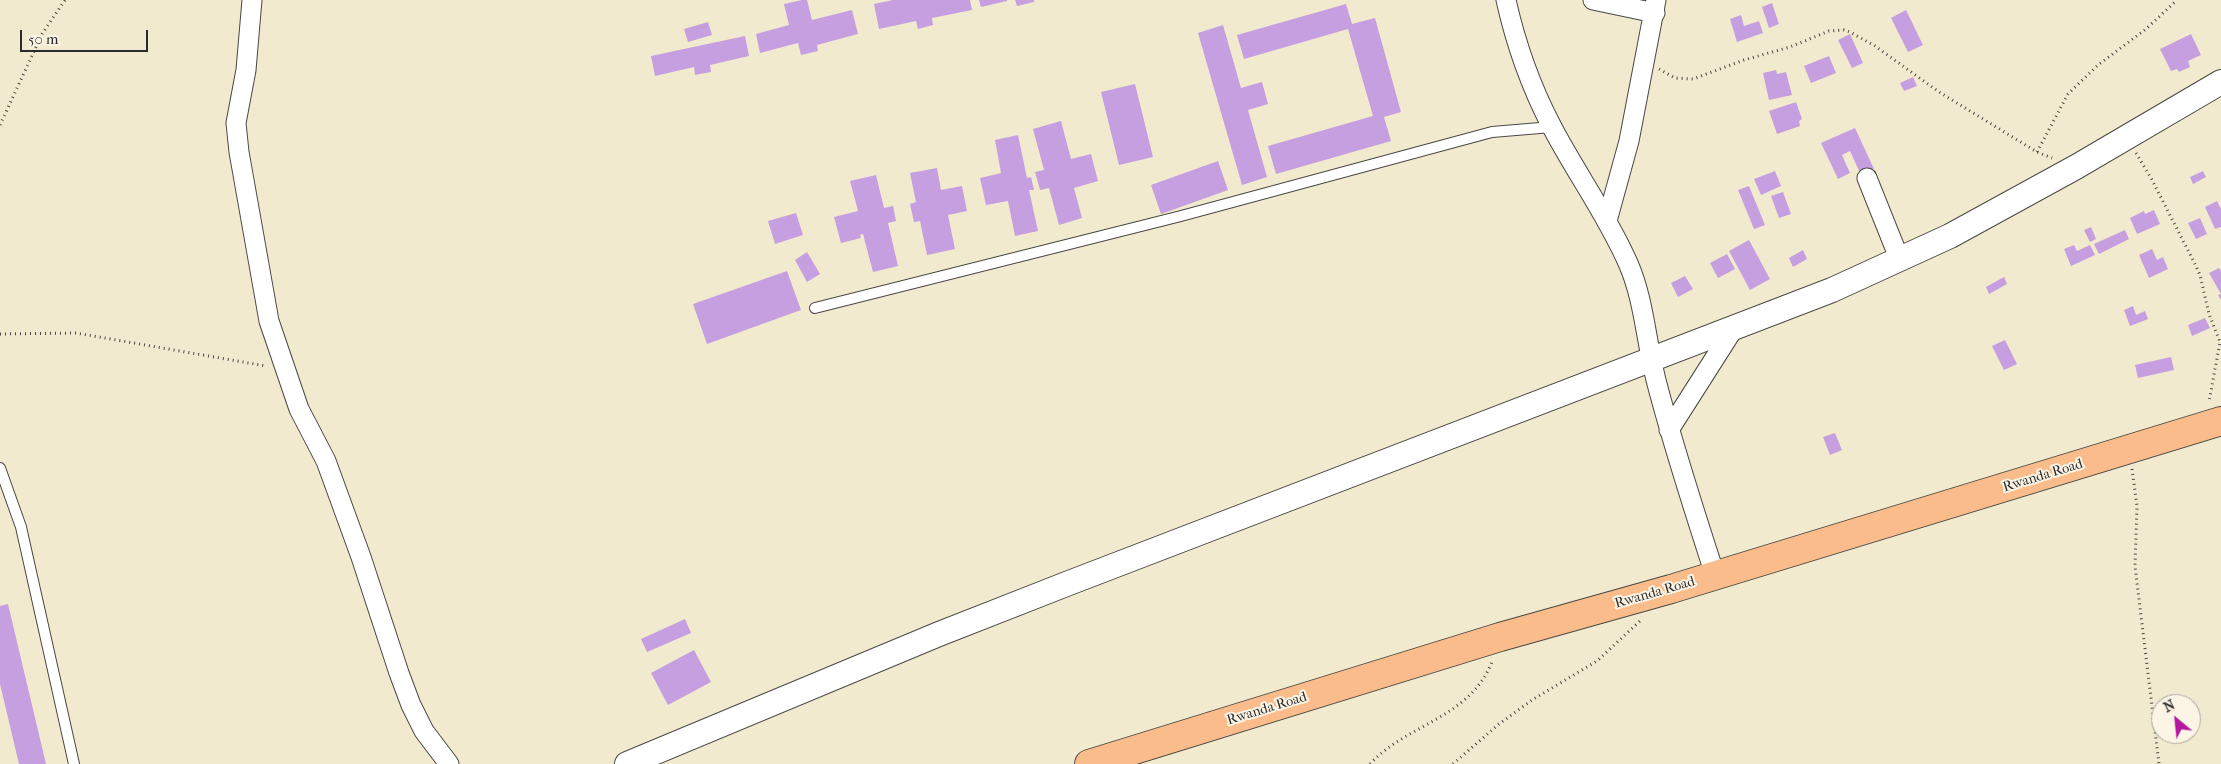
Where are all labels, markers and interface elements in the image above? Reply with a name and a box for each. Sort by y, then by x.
scale bar [22,20,150,52]
text: 50 m [28,30,58,48]
street label: Rwanda Road [2001,456,2085,496]
street label: Rwanda Road [1613,574,1697,612]
street label: Rwanda Road [1225,689,1309,729]
north arrow [2151,694,2201,744]
text: N [2161,696,2178,716]

